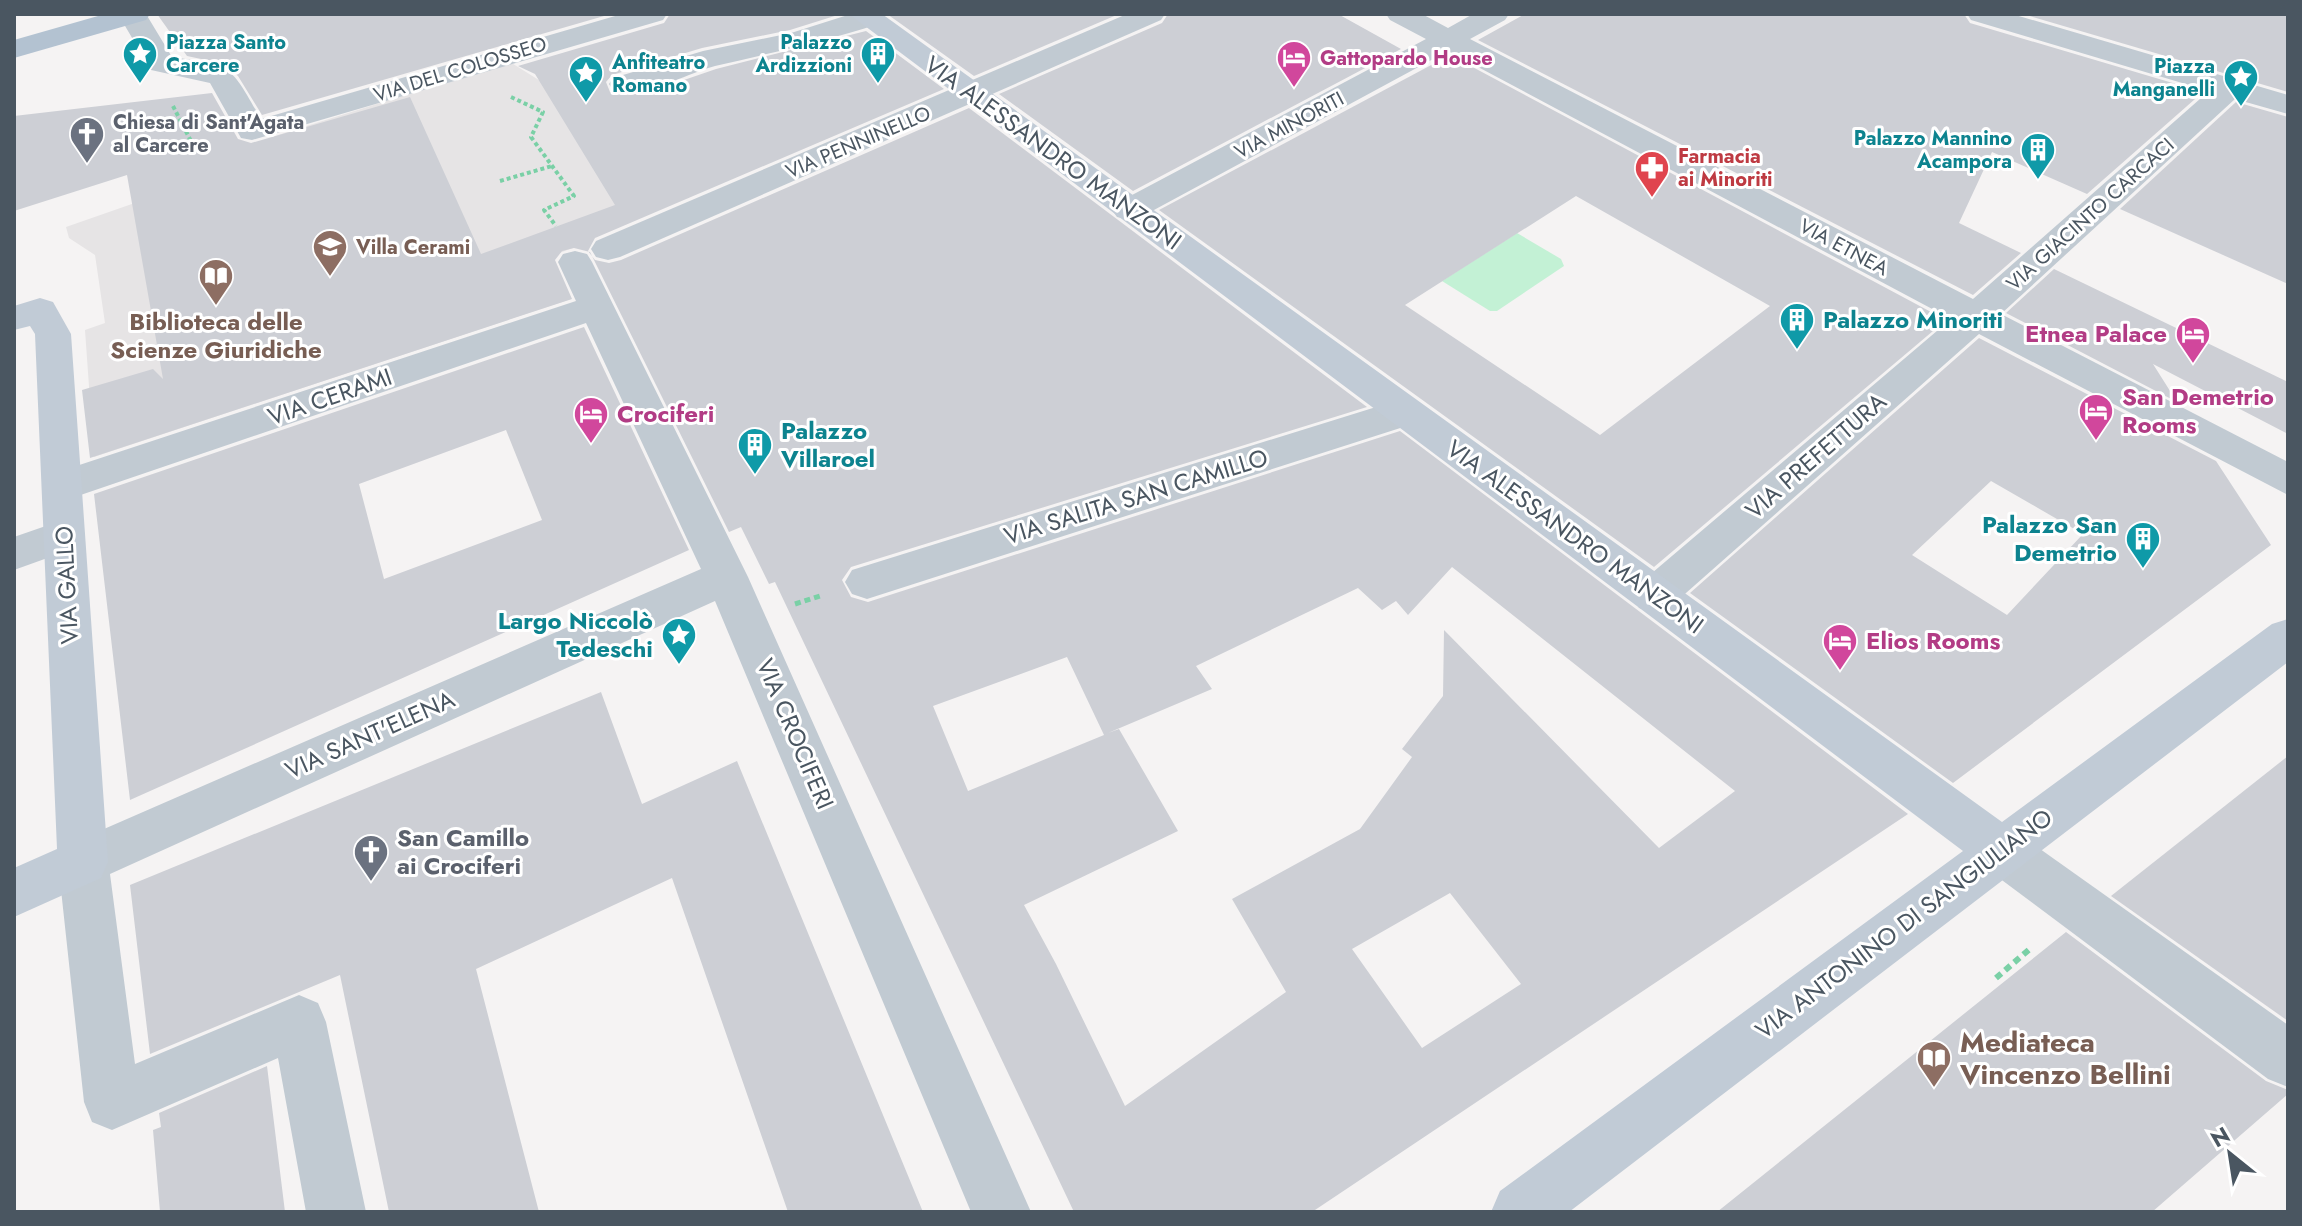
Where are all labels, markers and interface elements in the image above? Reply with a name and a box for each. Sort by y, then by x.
place label: Piazza Santo Carcere [166,28,286,80]
place label: Palazzo Ardizzioni [754,28,852,80]
street label: VIA DEL COLOSSEO [370,29,550,110]
place icon: Piazza Santo Carcere [121,35,159,85]
building icon: Palazzo Ardizzioni [859,35,897,85]
hotel icon: Gattopardo House [1275,39,1313,89]
place label: Gattopardo House [1320,44,1493,73]
street label: VIA ALESSANDRO MANZONI [917,47,1189,258]
place label: Anfiteatro Romano [611,48,705,100]
place label: Piazza Manganelli [2113,52,2215,104]
place icon: Anfiteatro Romano [567,54,605,104]
place icon: Piazza Manganelli [2222,58,2260,108]
street label: VIA MINORITI [1229,84,1349,166]
street label: VIA PENNINELLO [781,99,935,186]
place label: Chiesa di Sant'Agata al Carcere [113,108,304,160]
church icon: Chiesa di Sant'Agata al Carcere [68,115,106,165]
place label: Palazzo Mannino Acampora [1854,124,2012,176]
street label: VIA GIACINTO CARCACI [2000,131,2181,298]
building icon: Palazzo Mannino Acampora [2019,131,2057,181]
place label: Farmacia ai Minoriti [1678,142,1773,194]
pharmacy icon: Farmacia ai Minoriti [1633,149,1671,199]
street label: VIA ETNEA [1794,212,1894,283]
school or university icon: Villa Cerami [311,228,349,278]
place label: Villa Cerami [355,233,470,262]
library icon: Biblioteca delle Scienze Giuridiche [197,257,235,307]
building icon: Palazzo Minoriti [1778,301,1816,351]
place label: Palazzo Minoriti [1823,302,2003,337]
place label: Biblioteca delle Scienze Giuridiche [110,304,322,367]
hotel icon: Etnea Palace [2174,315,2212,365]
place label: Etnea Palace [2025,316,2167,351]
street label: VIA CERAMI [263,359,397,434]
place label: San Demetrio Rooms [2122,379,2274,442]
street label: VIA PREFETTURA [1737,384,1894,527]
hotel icon: San Demetrio Rooms [2077,392,2115,442]
hotel icon: Crociferi [572,395,610,445]
place label: Crociferi [617,396,714,431]
place label: Palazzo Villaroel [780,413,875,476]
building icon: Palazzo Villaroel [736,426,774,476]
street label: VIA ALESSANDRO MANZONI [1439,431,1711,642]
street label: VIA SALITA SAN CAMILLO [1000,440,1272,553]
place label: Palazzo San Demetrio [1982,507,2117,570]
building icon: Palazzo San Demetrio [2124,520,2162,570]
street label: VIA GALLO [46,525,87,645]
place label: Largo Niccolò Tedeschi [498,603,653,666]
place icon: Largo Niccolò Tedeschi [660,616,698,666]
hotel icon: Elios Rooms [1821,622,1859,672]
place label: Elios Rooms [1866,623,2000,658]
street label: VIA CROCIFERI [748,653,843,814]
street label: VIA SANT'ELENA [280,681,460,788]
street label: VIA ANTONINO DI SANGIULIANO [1748,800,2060,1047]
place label: San Camillo ai Crociferi [397,820,529,883]
church icon: San Camillo ai Crociferi [352,833,390,883]
place label: Mediateca Vincenzo Bellini [1959,1022,2171,1095]
library icon: Mediateca Vincenzo Bellini [1915,1039,1953,1089]
north arrow [2190,1114,2270,1194]
text: N [2204,1118,2236,1155]

